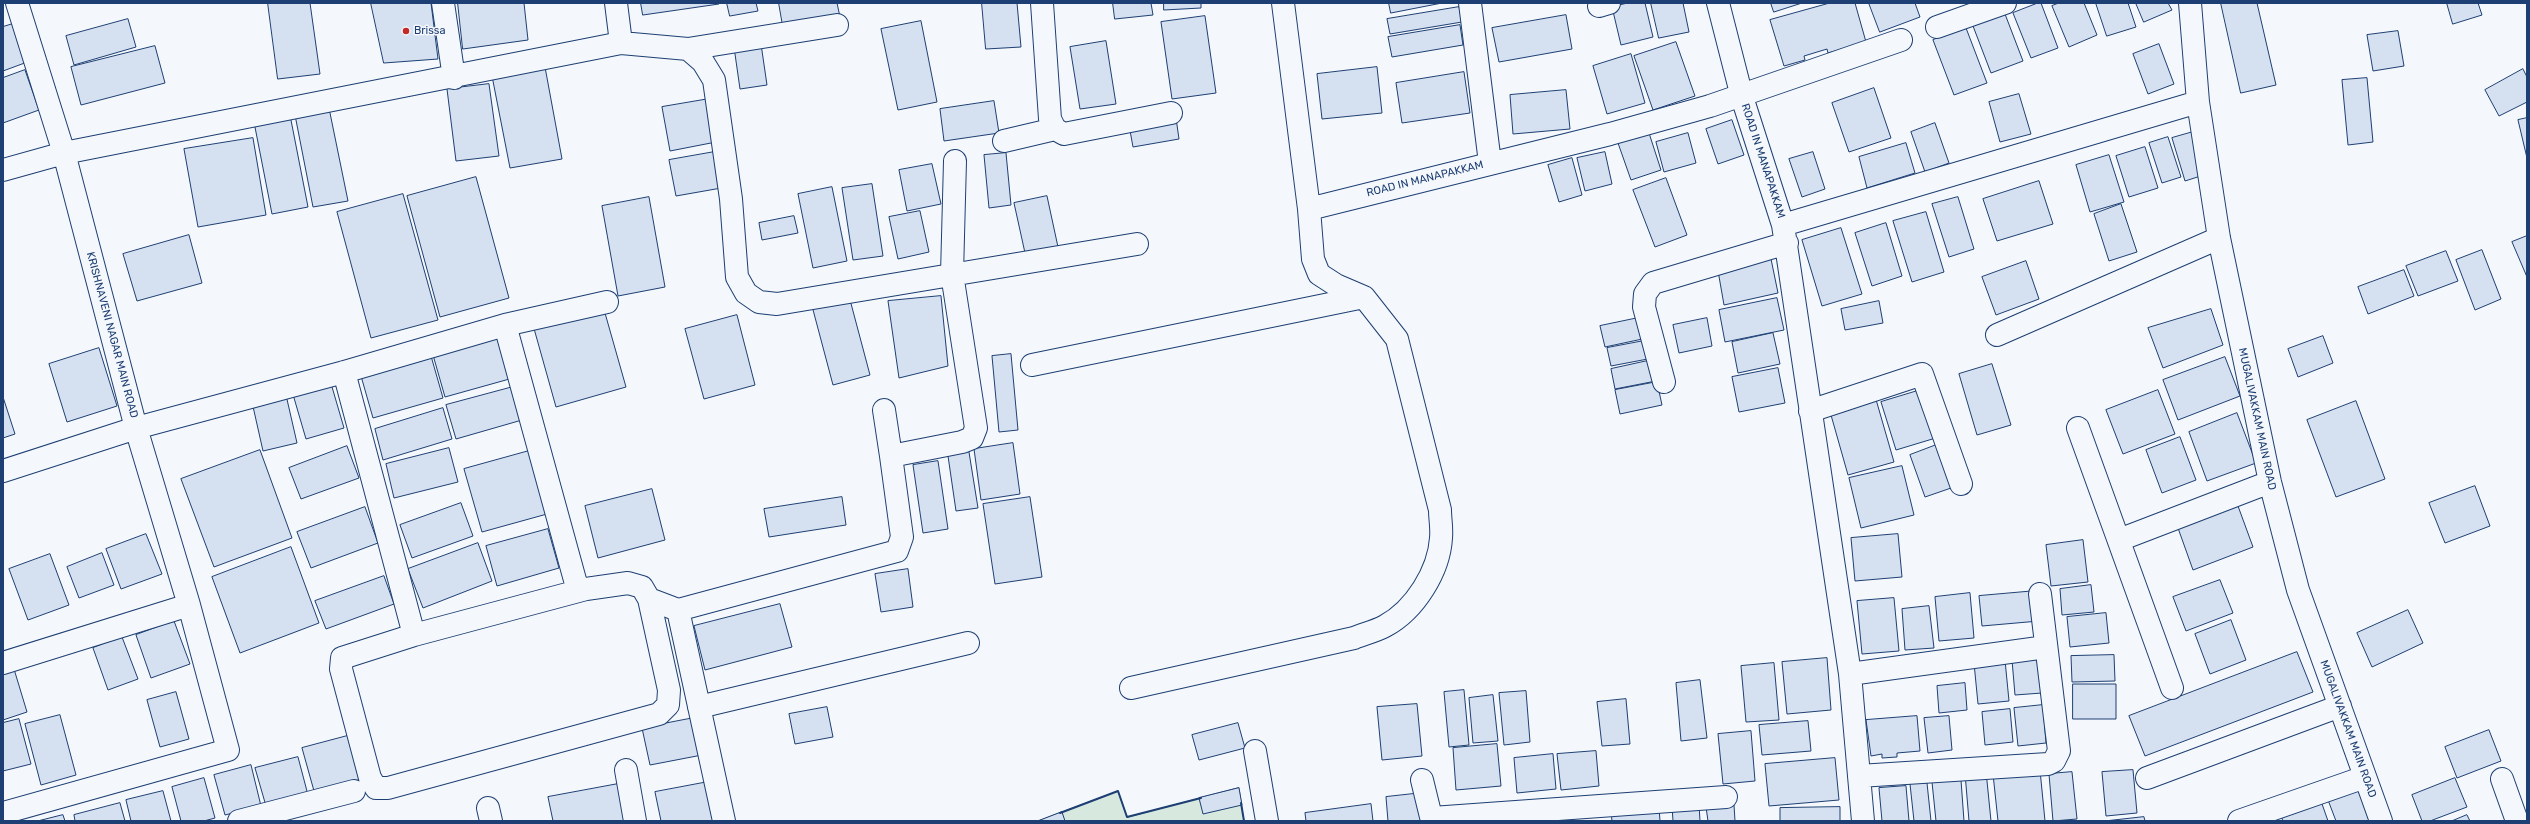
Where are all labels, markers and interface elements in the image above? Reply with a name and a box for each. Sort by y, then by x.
place label: Brissa [414,24,445,38]
marker: Brissa [401,26,411,36]
street label: ROAD IN MANAPAKKAM [1738,102,1788,220]
street label: ROAD IN MANAPAKKAM [1365,158,1485,200]
street label: KRISHNAVENI NAGAR MAIN ROAD [83,250,141,420]
street label: MUGALIVAKKAM MAIN ROAD [2235,347,2279,491]
street label: MUGALIVAKKAM MAIN ROAD [2317,658,2379,800]

